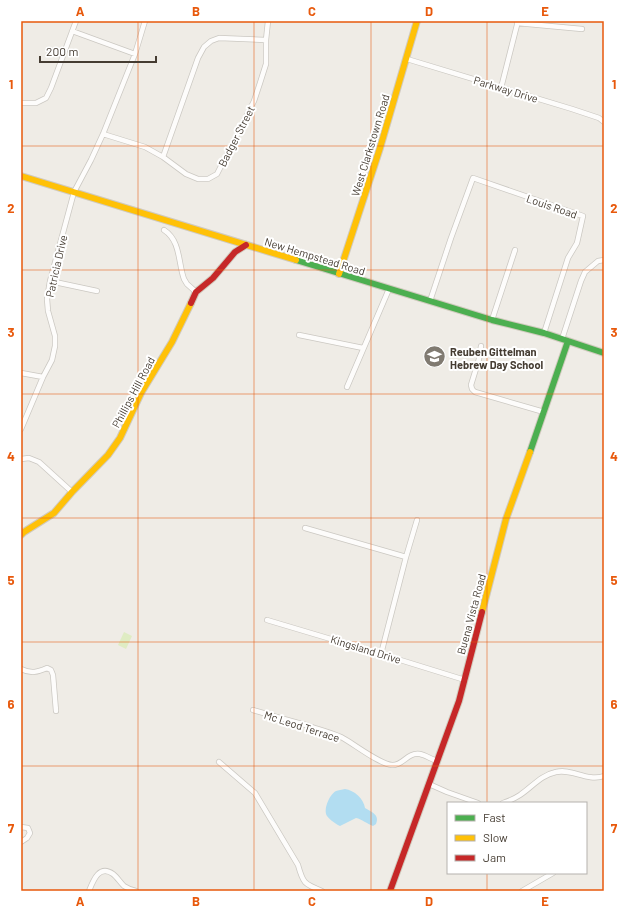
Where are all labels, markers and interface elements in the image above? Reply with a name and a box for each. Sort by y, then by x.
text: A [76,3,85,19]
text: B [192,3,200,19]
text: C [308,3,316,19]
text: D [425,3,433,19]
text: E [541,3,549,19]
scale bar [40,38,156,64]
text: 200 m [46,44,78,58]
street label: Parkway Drive [472,73,540,105]
text: 1 [9,76,13,92]
text: 1 [612,76,616,92]
street label: West Clarkstown Road [348,92,392,198]
street label: Badger Street [215,103,257,169]
street label: Louis Road [525,191,579,221]
text: 2 [7,200,15,216]
text: 2 [610,200,618,216]
street label: Patricia Drive [42,233,70,299]
street label: New Hempstead Road [263,234,367,278]
text: 3 [7,324,15,340]
text: 3 [610,324,618,340]
school or university icon: Reuben Gittelman Hebrew Day School [422,344,448,370]
place label: Reuben Gittelman Hebrew Day School [450,345,544,371]
street label: Phillips Hill Road [109,354,157,430]
text: 4 [7,448,15,464]
text: 4 [610,448,618,464]
text: 5 [7,572,15,588]
street label: Buena Vista Road [454,572,488,656]
text: 5 [610,572,618,588]
street label: Kingsland Drive [329,632,403,666]
text: 6 [8,696,15,712]
text: 6 [611,696,618,712]
street label: Mc Leod Terrace [263,708,342,744]
legend [447,802,587,874]
text: Fast [483,810,506,824]
text: 7 [8,820,15,836]
text: 7 [611,820,618,836]
text: Slow [483,830,508,844]
text: Jam [483,850,506,864]
text: A [76,893,85,909]
text: B [192,893,200,909]
text: C [308,893,316,909]
text: D [425,893,433,909]
text: E [541,893,549,909]

